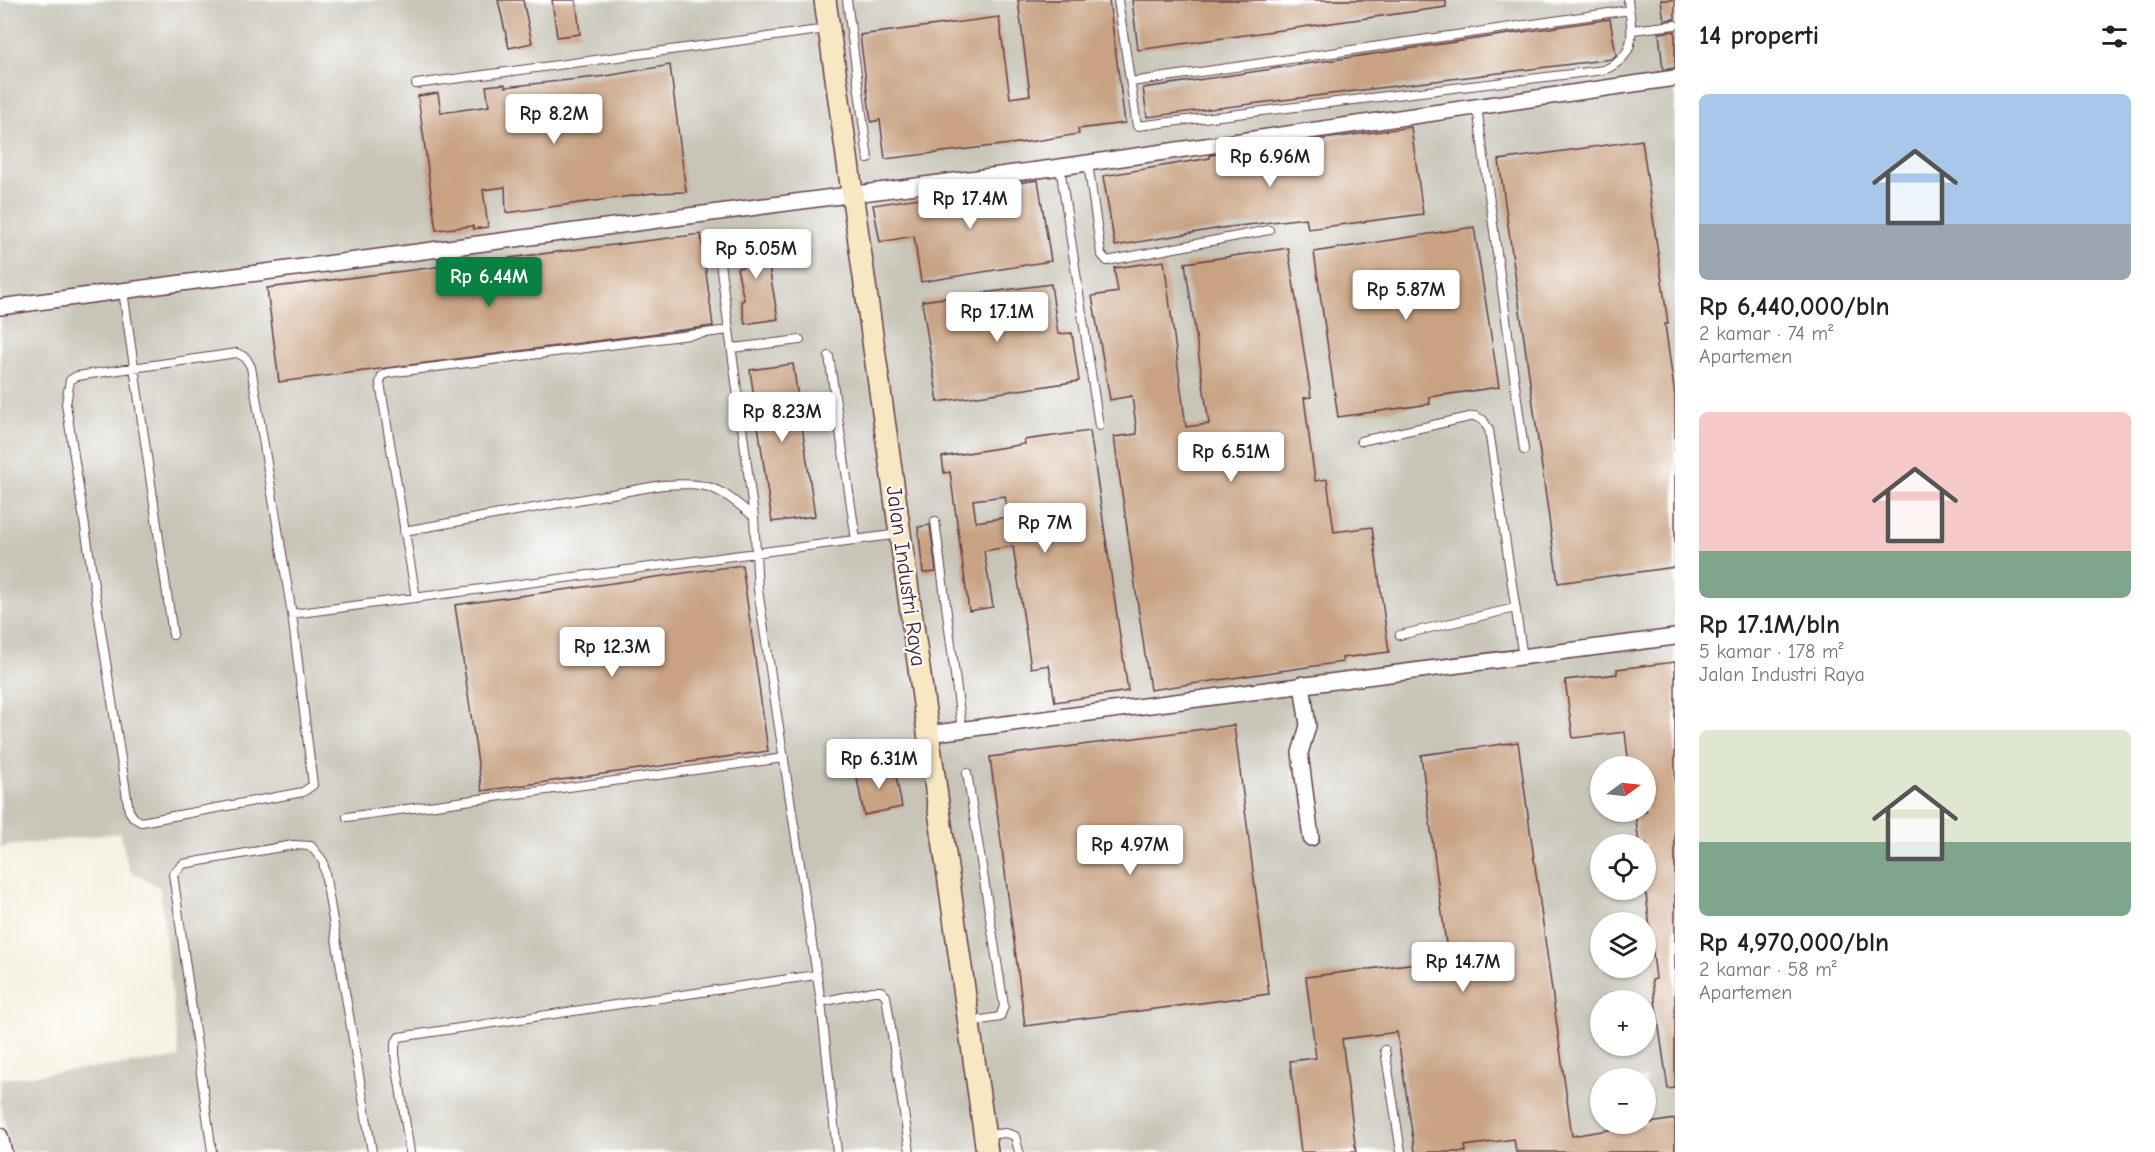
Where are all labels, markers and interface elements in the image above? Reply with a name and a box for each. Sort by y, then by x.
icon: filters [2098,20,2131,53]
text: 14 properti [1699,21,1819,51]
pin: Rp 8.2M [499,94,609,145]
text: Rp 8.2M [519,102,589,125]
icon: home [1861,133,1969,241]
pin: Rp 6.96M [1208,137,1332,188]
text: Rp 6.96M [1230,145,1310,168]
pin: Rp 17.4M [908,179,1032,230]
text: Rp 17.4M [932,187,1008,210]
pin: Rp 5.05M [694,229,818,280]
text: Rp 5.05M [715,237,797,260]
pin: Rp 6.44M [427,257,551,308]
text: Rp 6.44M [450,265,528,288]
pin: Rp 5.87M [1344,270,1468,321]
text: Rp 5.87M [1367,278,1445,301]
pin: Rp 17.1M [935,292,1059,343]
text: Rp 6,440,000/bln [1699,292,1890,322]
text: Rp 17.1M [960,300,1034,323]
text: 2 kamar · 74 m² [1699,322,1833,345]
text: Apartemen [1699,345,1792,368]
pin: Rp 8.23M [720,392,844,443]
text: Rp 8.23M [743,400,822,423]
pin: Rp 6.51M [1169,432,1293,483]
text: Rp 6.51M [1192,440,1270,463]
icon: home [1861,451,1969,559]
street label: Jalan Industri Raya [880,484,932,668]
pin: Rp 7M [1003,503,1087,554]
text: Rp 7M [1018,511,1072,534]
text: Rp 17.1M/bln [1699,610,1840,640]
pin: Rp 12.3M [550,627,674,678]
text: Rp 12.3M [574,635,650,658]
text: 5 kamar · 178 m² [1699,640,1844,663]
text: Jalan Industri Raya [1699,663,1865,686]
pin: Rp 6.31M [817,739,941,790]
text: Rp 6.31M [840,747,918,770]
north arrow [1590,756,1656,822]
map controls [1590,756,1656,1134]
icon: home [1861,769,1969,877]
pin: Rp 4.97M [1068,825,1192,876]
text: Rp 4.97M [1091,833,1169,856]
button: locate [1590,834,1656,900]
button: layers [1590,912,1656,978]
text: Rp 4,970,000/bln [1699,928,1889,958]
pin: Rp 14.7M [1401,942,1525,993]
text: Rp 14.7M [1426,950,1500,973]
text: 2 kamar · 58 m² [1699,958,1837,981]
text: Apartemen [1699,981,1792,1004]
button: + [1590,990,1656,1056]
button: − [1590,1068,1656,1134]

